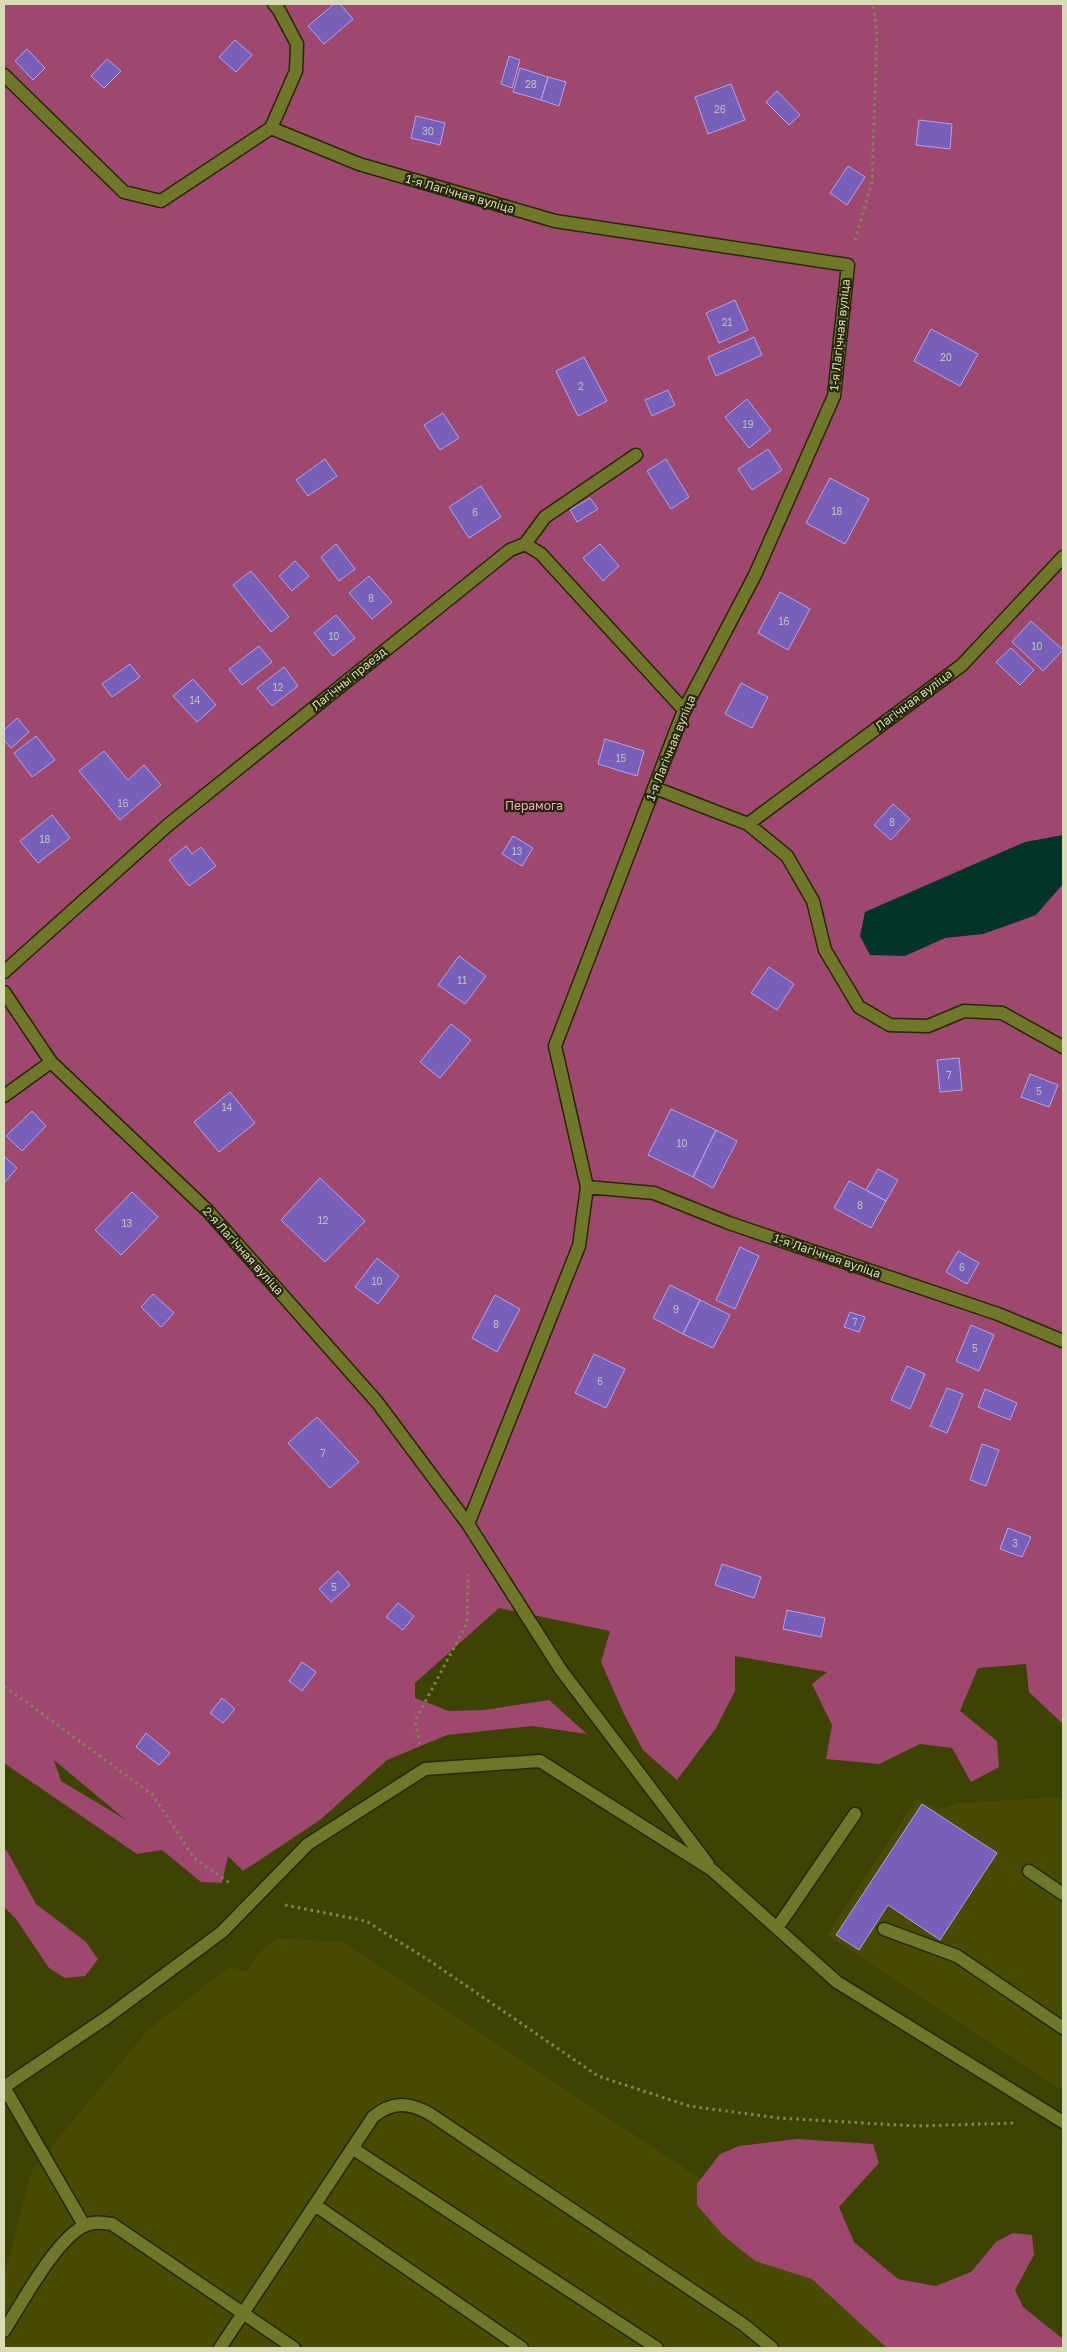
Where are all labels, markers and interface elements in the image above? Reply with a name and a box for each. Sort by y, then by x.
house number: 28 [525,78,537,90]
house number: 26 [714,103,726,115]
house number: 30 [422,125,434,137]
street label: 1-я Лагічная вуліца [404,171,516,216]
street label: 1-я Лагічная вуліца [826,278,853,392]
house number: 21 [722,316,732,328]
house number: 20 [940,351,952,363]
house number: 2 [578,380,584,392]
house number: 19 [743,418,753,430]
house number: 18 [832,505,842,517]
house number: 6 [472,506,478,518]
house number: 8 [368,592,374,604]
house number: 16 [779,615,789,627]
house number: 10 [328,630,340,642]
house number: 10 [1031,640,1043,652]
street label: Лагічны праезд [308,644,389,713]
street label: Лагічная вуліца [872,666,955,733]
house number: 12 [273,681,284,693]
street label: 1-я Лагічная вуліца [643,693,699,803]
house number: 14 [190,694,200,706]
house number: 15 [616,752,627,764]
house number: 16 [118,797,128,809]
park label: Перамога [505,798,563,813]
house number: 8 [889,816,895,828]
house number: 18 [40,833,50,845]
house number: 13 [512,845,522,857]
house number: 11 [457,974,467,986]
house number: 7 [946,1069,952,1081]
house number: 5 [1036,1085,1042,1097]
house number: 14 [222,1101,232,1113]
house number: 10 [676,1137,688,1149]
house number: 8 [857,1199,863,1211]
street label: 2-я Лагічная вуліца [200,1203,287,1298]
house number: 12 [318,1214,329,1226]
house number: 13 [122,1217,132,1229]
street label: 1-я Лагічная вуліца [772,1230,883,1281]
house number: 6 [959,1261,965,1273]
house number: 10 [371,1275,383,1287]
house number: 9 [673,1303,679,1315]
house number: 7 [852,1316,858,1328]
house number: 8 [493,1318,499,1330]
house number: 5 [972,1342,978,1354]
house number: 6 [597,1375,603,1387]
house number: 7 [320,1447,326,1459]
house number: 3 [1012,1537,1018,1549]
house number: 5 [331,1581,337,1593]

